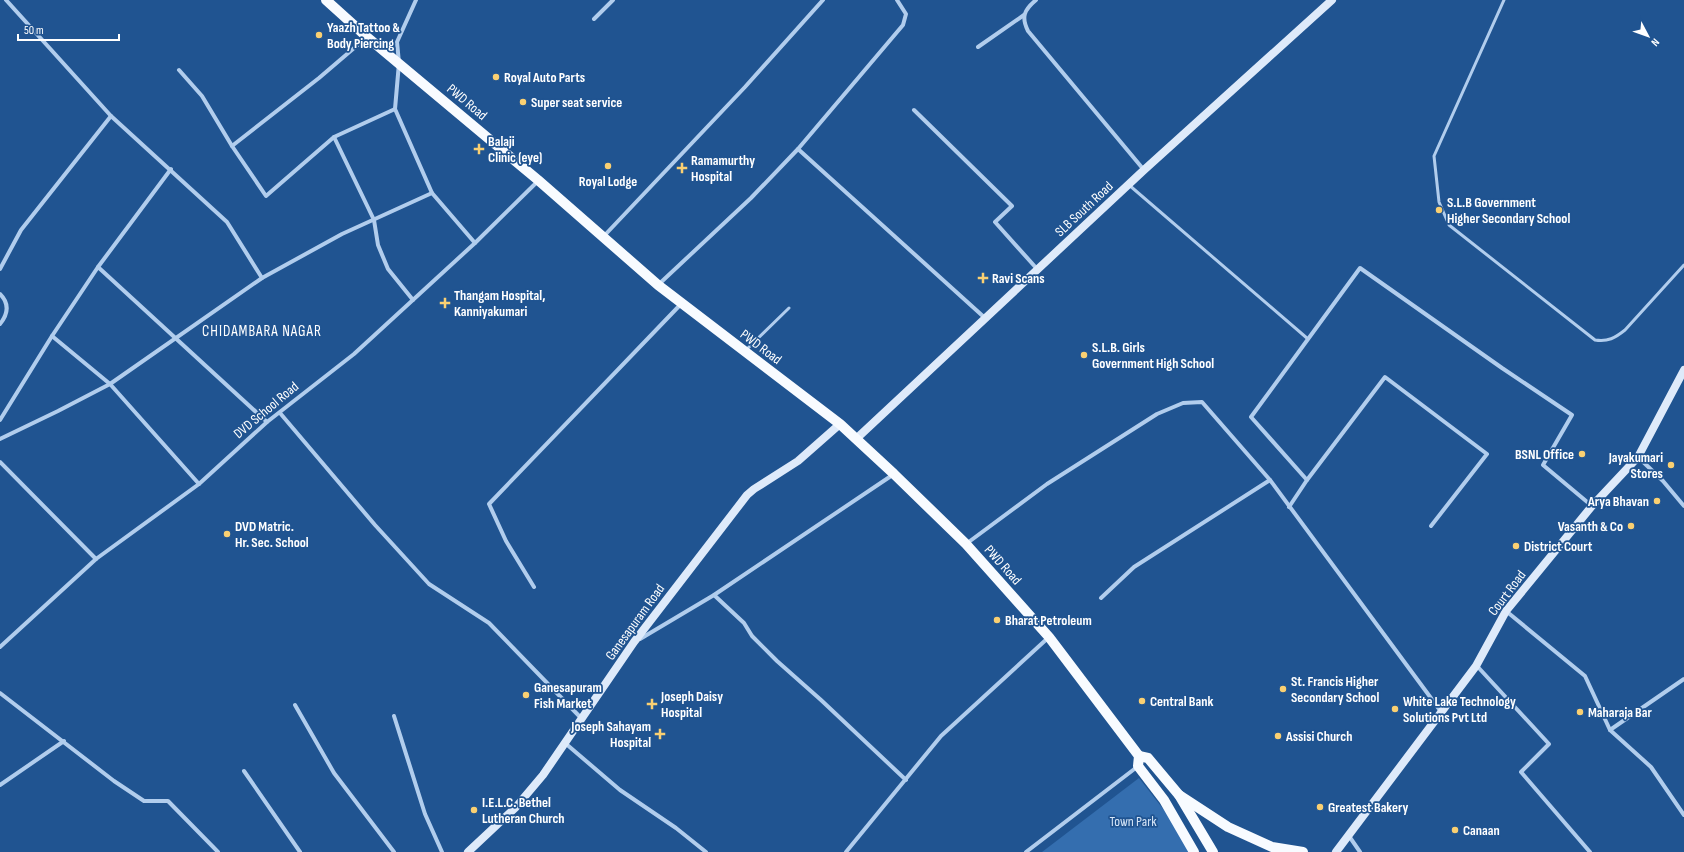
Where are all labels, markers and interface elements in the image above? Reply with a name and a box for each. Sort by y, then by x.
scale bar [18,16,119,42]
north arrow [1628,16,1668,56]
place label: Yaazh Tattoo & Body Piercing [327,19,401,52]
text: 50 m [24,23,44,38]
marker: Yaazh Tattoo & Body Piercing [314,30,324,40]
text: N [1648,36,1662,49]
place label: Royal Auto Parts [504,69,585,86]
marker: Royal Auto Parts [491,72,501,82]
street label: PWD Road [443,80,491,124]
place label: Super seat service [531,94,622,111]
marker: Super seat service [518,97,528,107]
place label: Balaji Clinic (eye) [488,133,542,166]
marker: Balaji Clinic (eye) [473,143,485,155]
place label: Ramamurthy Hospital [691,152,755,185]
marker: Royal Lodge [603,161,613,171]
marker: Ramamurthy Hospital [676,162,688,174]
place label: Royal Lodge [579,173,637,190]
street label: SLB South Road [1051,178,1117,240]
place label: S.L.B Government Higher Secondary School [1447,194,1570,227]
marker: S.L.B Government Higher Secondary School [1434,205,1444,215]
place label: Ravi Scans [992,270,1045,287]
marker: Ravi Scans [977,272,989,284]
place label: Thangam Hospital, Kanniyakumari [454,287,545,320]
marker: Thangam Hospital, Kanniyakumari [439,297,451,309]
district label: CHIDAMBARA NAGAR [202,322,322,341]
street label: PWD Road [737,326,785,368]
place label: S.L.B. Girls Government High School [1092,339,1214,372]
marker: S.L.B. Girls Government High School [1079,350,1089,360]
street label: DVD School Road [230,378,302,442]
place label: BSNL Office [1515,446,1574,463]
marker: BSNL Office [1577,449,1587,459]
place label: Jayakumari Stores [1608,449,1663,482]
marker: Jayakumari Stores [1666,460,1676,470]
place label: Arya Bhavan [1587,493,1649,510]
marker: Arya Bhavan [1652,496,1662,506]
place label: DVD Matric. Hr. Sec. School [235,518,309,551]
place label: Vasanth & Co [1558,518,1623,535]
marker: Vasanth & Co [1626,521,1636,531]
marker: DVD Matric. Hr. Sec. School [222,529,232,539]
place label: District Court [1524,538,1593,555]
marker: District Court [1511,541,1521,551]
street label: PWD Road [981,542,1025,588]
street label: Court Road [1484,567,1530,619]
street label: Ganesapuram Road [602,581,668,663]
place label: Bharat Petroleum [1005,612,1092,629]
marker: Bharat Petroleum [992,615,1002,625]
place label: St. Francis Higher Secondary School [1291,673,1379,706]
place label: Ganesapuram Fish Market [534,679,602,712]
marker: St. Francis Higher Secondary School [1278,684,1288,694]
place label: Joseph Daisy Hospital [660,688,723,721]
marker: Ganesapuram Fish Market [521,690,531,700]
place label: Central Bank [1150,693,1214,710]
place label: White Lake Technology Solutions Pvt Ltd [1403,693,1516,726]
marker: Central Bank [1137,696,1147,706]
marker: Joseph Daisy Hospital [646,698,658,710]
marker: White Lake Technology Solutions Pvt Ltd [1390,704,1400,714]
place label: Maharaja Bar [1588,704,1653,721]
marker: Maharaja Bar [1575,707,1585,717]
place label: Joseph Sahayam Hospital [570,718,651,751]
marker: Joseph Sahayam Hospital [654,728,666,740]
place label: Assisi Church [1285,728,1352,745]
marker: Assisi Church [1273,731,1283,741]
place label: I.E.L.C. Bethel Lutheran Church [482,794,565,827]
place label: Greatest Bakery [1328,799,1408,816]
marker: Greatest Bakery [1315,802,1325,812]
marker: I.E.L.C. Bethel Lutheran Church [469,805,479,815]
park label: Town Park [1109,813,1157,830]
place label: Canaan [1463,822,1500,839]
marker: Canaan [1450,825,1460,835]

